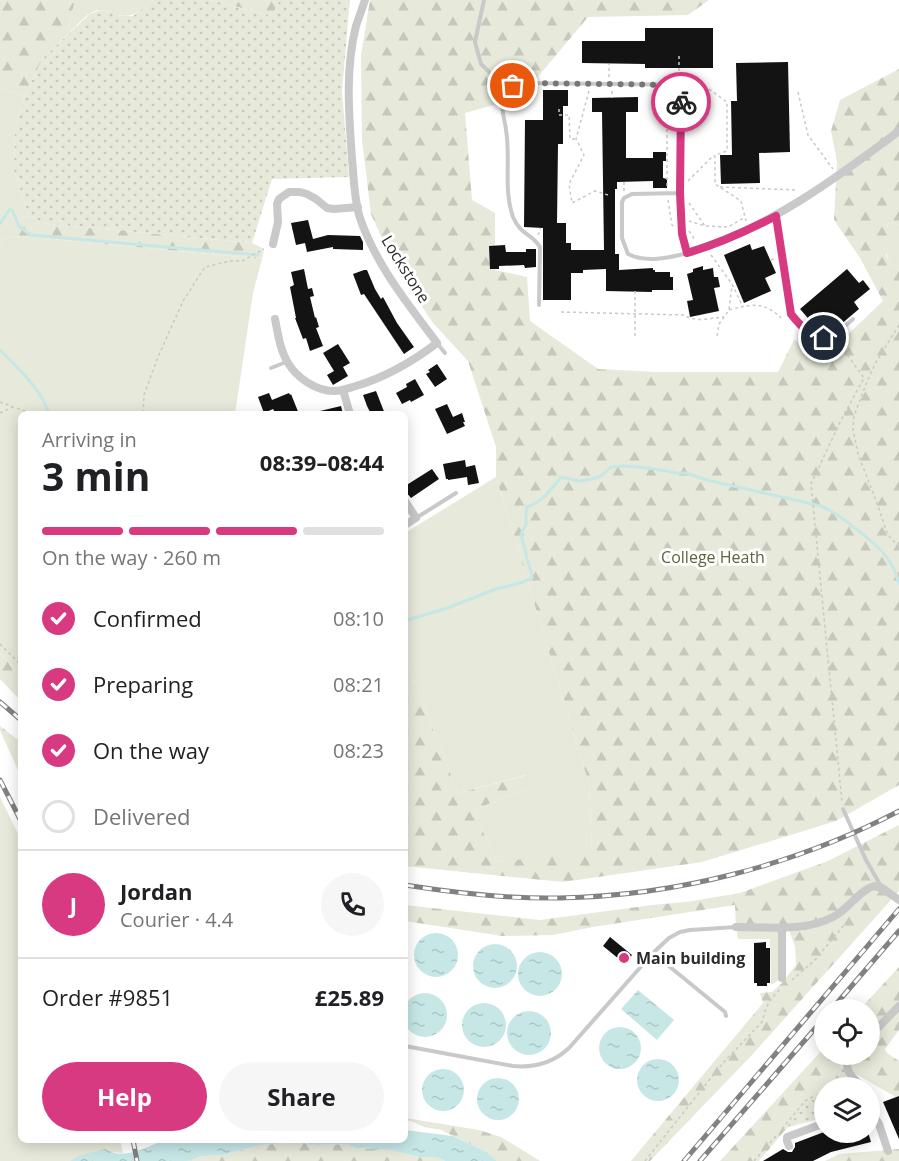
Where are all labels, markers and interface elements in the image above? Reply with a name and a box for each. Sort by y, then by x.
pin [487,60,538,111]
icon: bag [496,69,529,102]
courier [651,72,711,132]
icon: bike [665,86,698,119]
street label: Lockstone [377,231,435,307]
pin [798,312,849,363]
icon: home [807,321,840,354]
text: Arriving in [42,426,137,453]
text: 08:39–08:44 [260,447,384,477]
text: 3 min [42,449,150,502]
text: On the way · 260 m [42,544,221,571]
park label: College Heath [661,546,765,568]
icon: check [42,602,75,635]
text: Confirmed [93,603,202,633]
text: 08:10 [333,605,384,632]
icon: check [42,668,75,701]
text: Preparing [93,669,193,699]
text: 08:21 [333,671,384,698]
icon: check [42,734,75,767]
text: On the way [93,735,209,765]
text: 08:23 [333,737,384,764]
text: Delivered [93,801,191,831]
button: phone [321,873,384,936]
text: Jordan [120,876,193,906]
text: J [70,889,77,919]
text: Courier · 4.4 [120,906,233,933]
place label: Main building [636,947,745,969]
marker: Main building [617,951,631,965]
text: Order #9851 [42,982,173,1012]
text: £25.89 [315,982,384,1012]
map controls [814,999,880,1143]
button: locate [814,999,880,1065]
button: Help [42,1062,207,1131]
button: Share [219,1062,384,1131]
button: layers [814,1077,880,1143]

